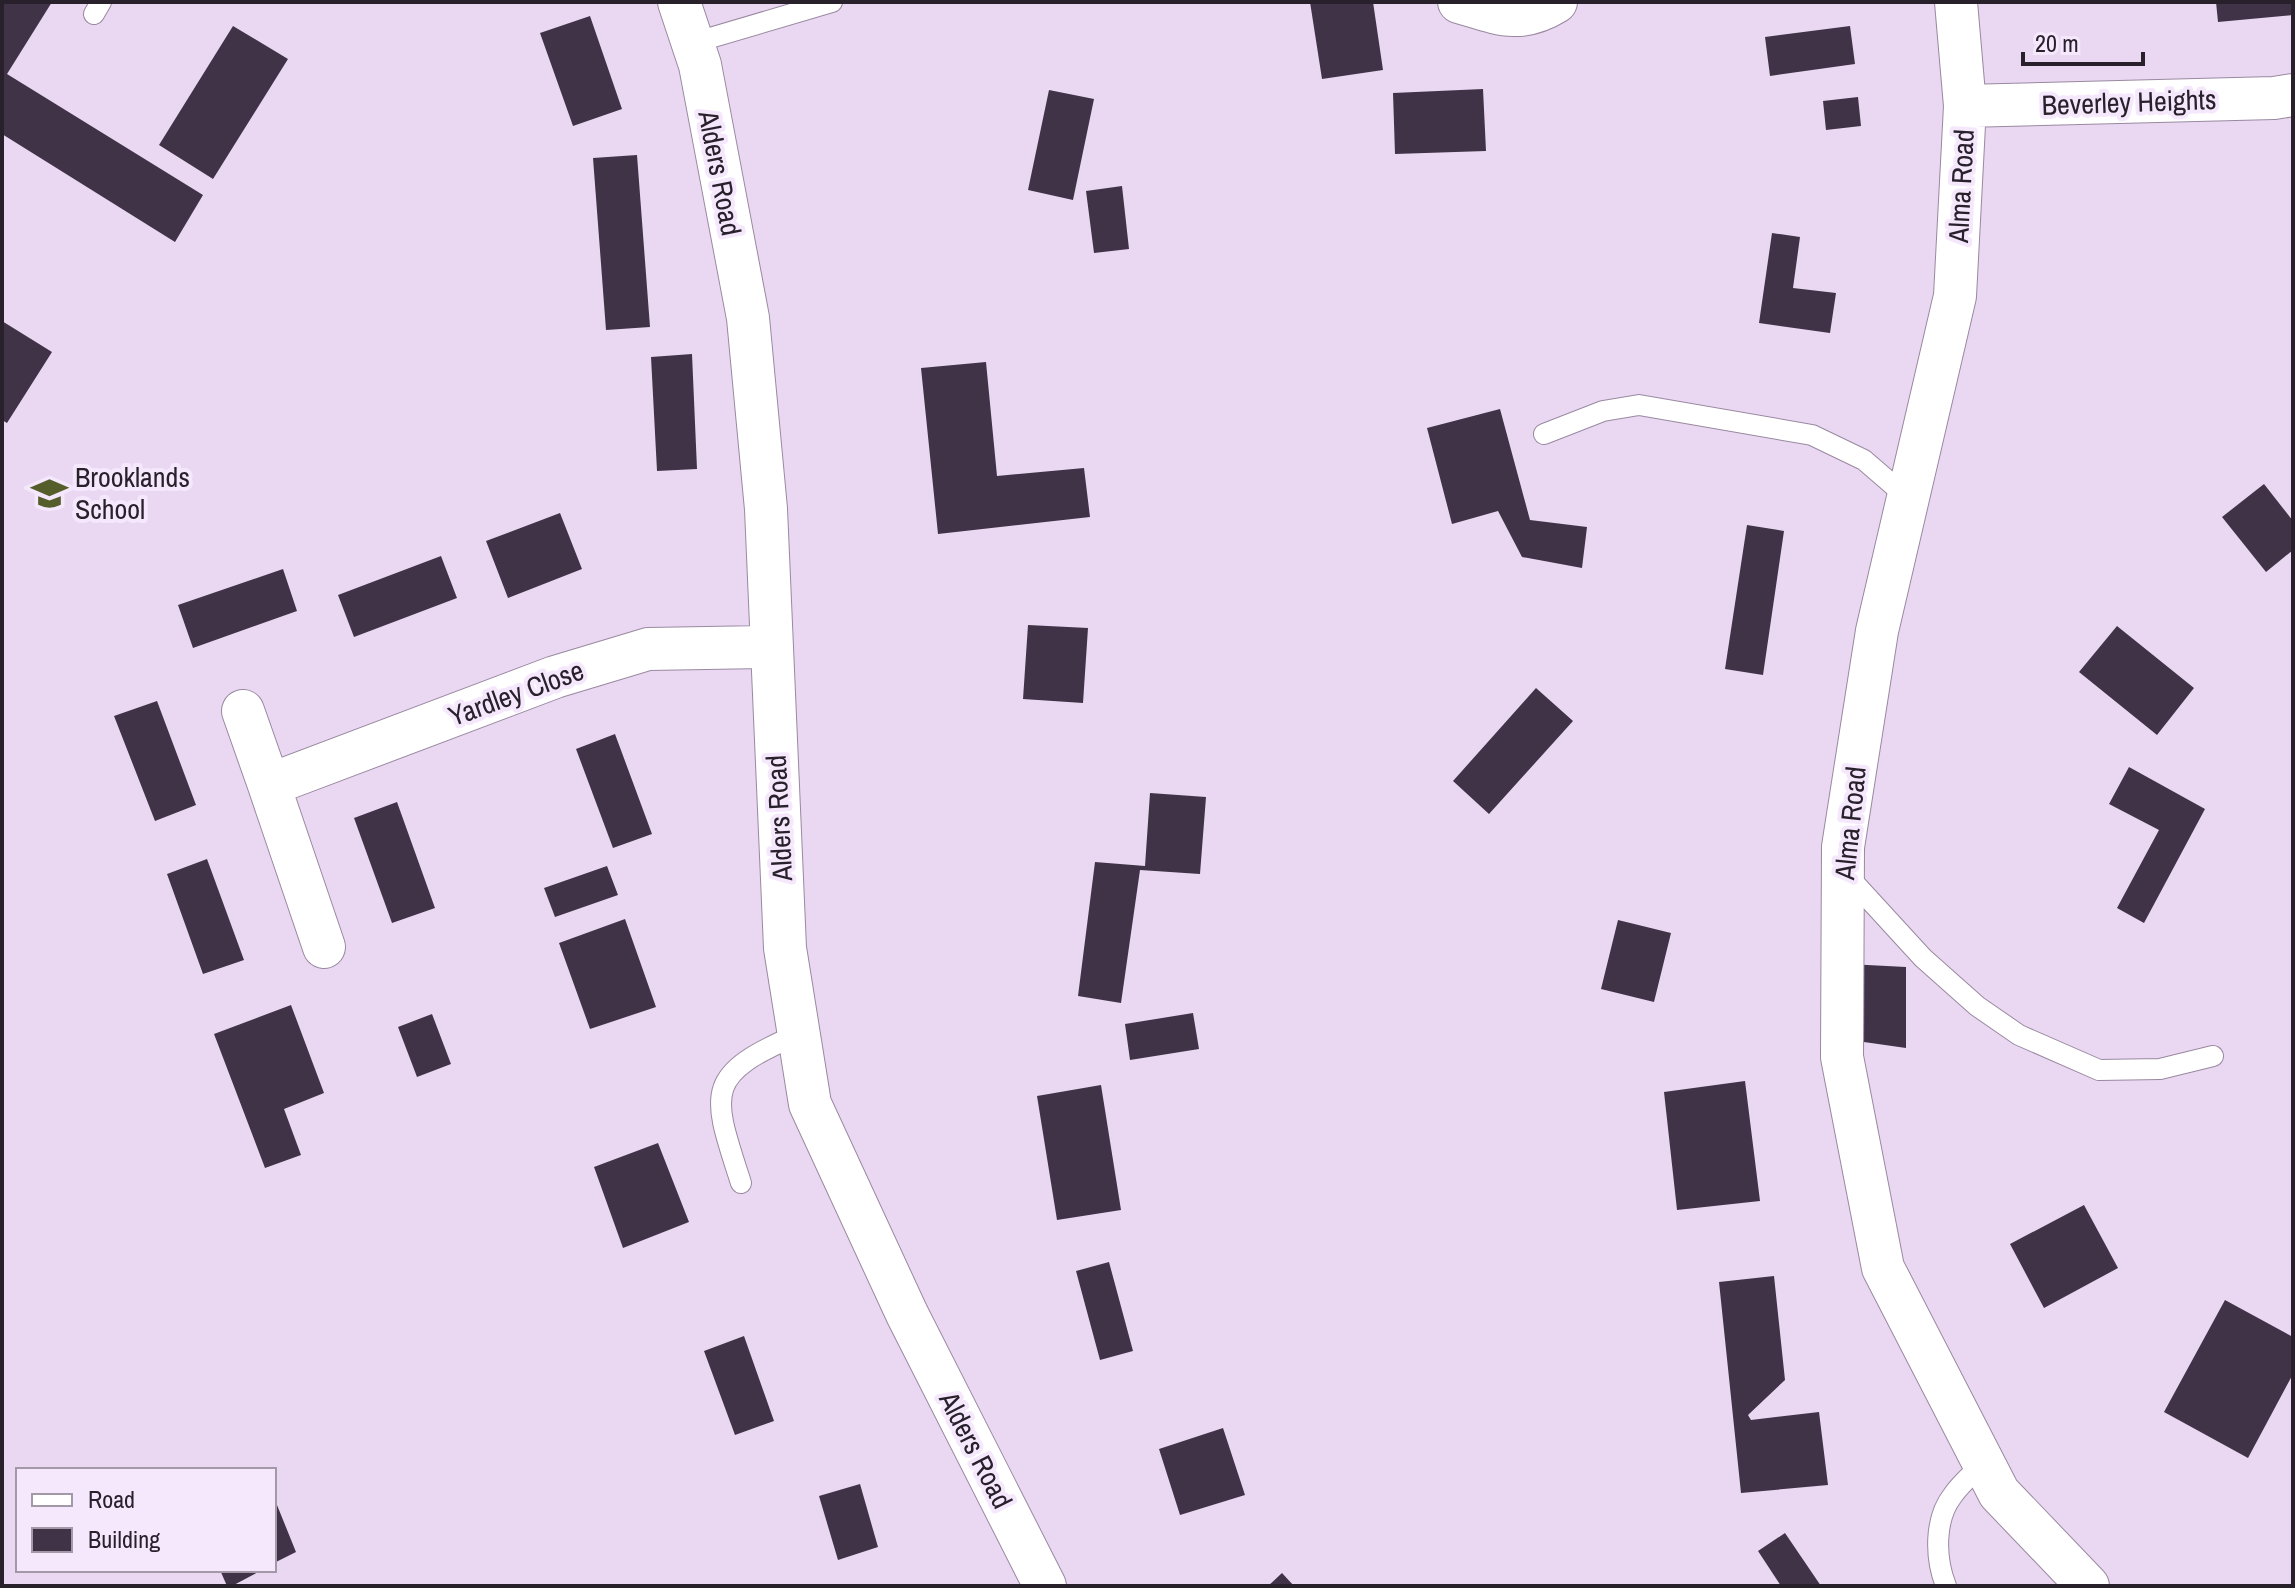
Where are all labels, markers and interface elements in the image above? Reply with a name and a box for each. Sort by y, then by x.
scale bar [2023,16,2143,66]
text: 20 m [2035,27,2079,59]
street label: Beverley Heights [2041,80,2217,124]
street label: Alders Road [689,106,751,239]
street label: Alma Road [1939,128,1983,245]
place label: Brooklands School [75,458,190,528]
school or university icon: Brooklands School [30,474,68,512]
street label: Yardley Close [443,651,589,735]
street label: Alders Road [757,754,801,883]
street label: Alma Road [1825,765,1875,882]
street label: Alders Road [930,1384,1022,1515]
legend [16,1468,276,1572]
text: Road [88,1483,135,1515]
text: Building [88,1523,160,1555]

